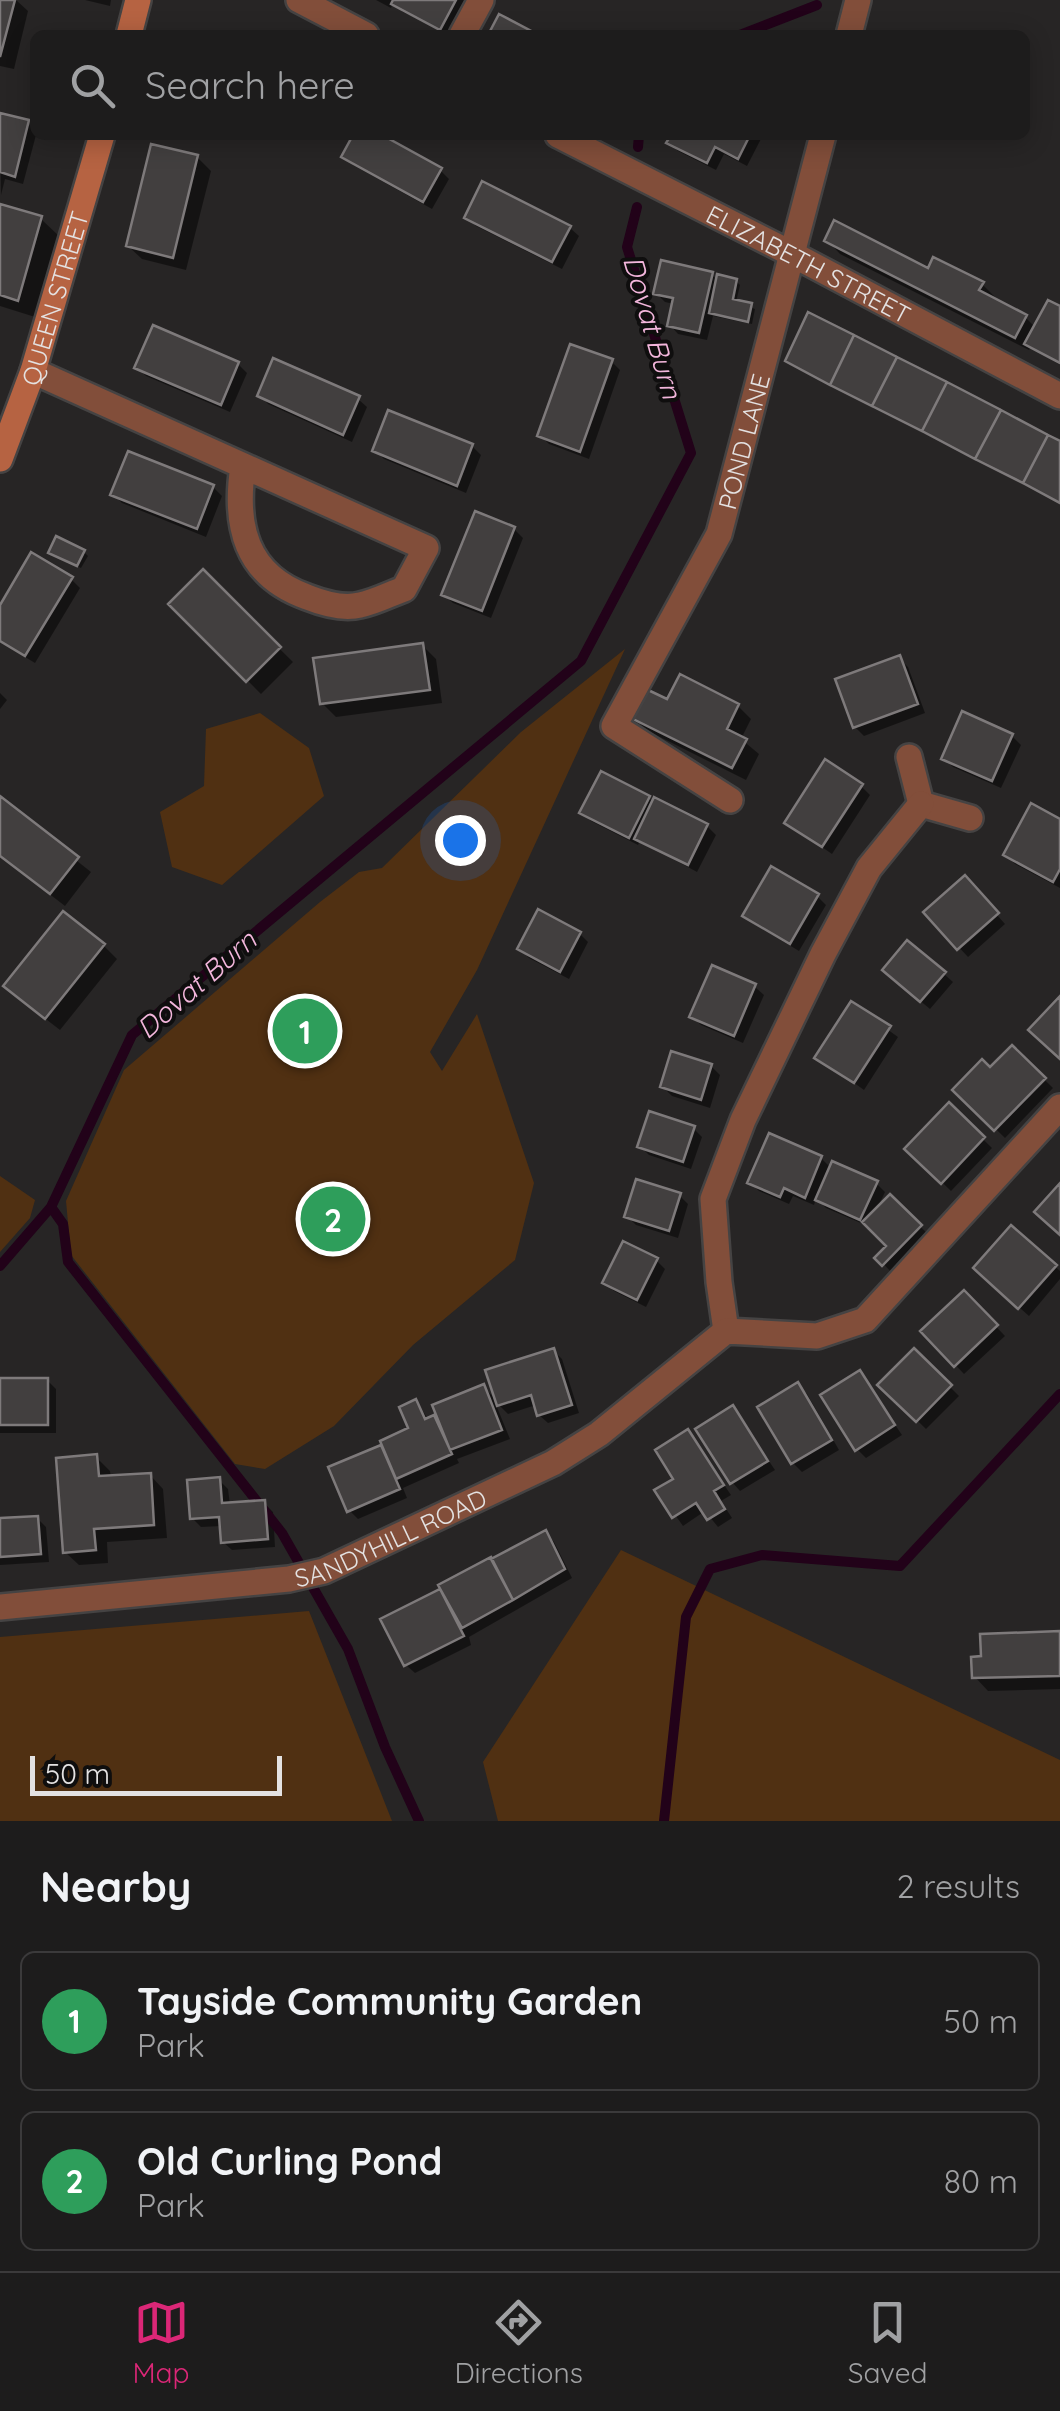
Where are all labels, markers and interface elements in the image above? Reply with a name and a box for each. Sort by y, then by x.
search box [30,30,1030,140]
icon: search [65,58,120,113]
text: Search here [145,61,355,109]
street label: ELIZABETH STREET [702,198,916,330]
street label: QUEEN STREET [14,207,94,390]
water label: Dovat Burn [616,251,690,403]
street label: POND LANE [711,370,776,513]
your location [435,815,486,866]
water label: Dovat Burn [129,922,264,1045]
pin: 1 [272,994,338,1068]
pin: 2 [300,1182,366,1256]
street label: SANDYHILL ROAD [291,1481,491,1593]
scale bar [30,1751,282,1796]
text: 50 m [45,1756,110,1791]
text: Nearby [40,1860,191,1913]
text: 2 results [897,1866,1020,1906]
text: Tayside Community Garden [137,1977,642,2025]
text: 1 [68,2001,81,2041]
text: 50 m [944,2001,1018,2041]
text: Park [137,2025,205,2065]
text: Old Curling Pond [137,2137,442,2185]
text: 2 [65,2161,84,2201]
text: 80 m [944,2161,1018,2201]
text: Park [137,2185,205,2225]
tab: Map [132,2295,190,2390]
tab: Directions [454,2295,583,2390]
tab: Saved [848,2295,928,2390]

